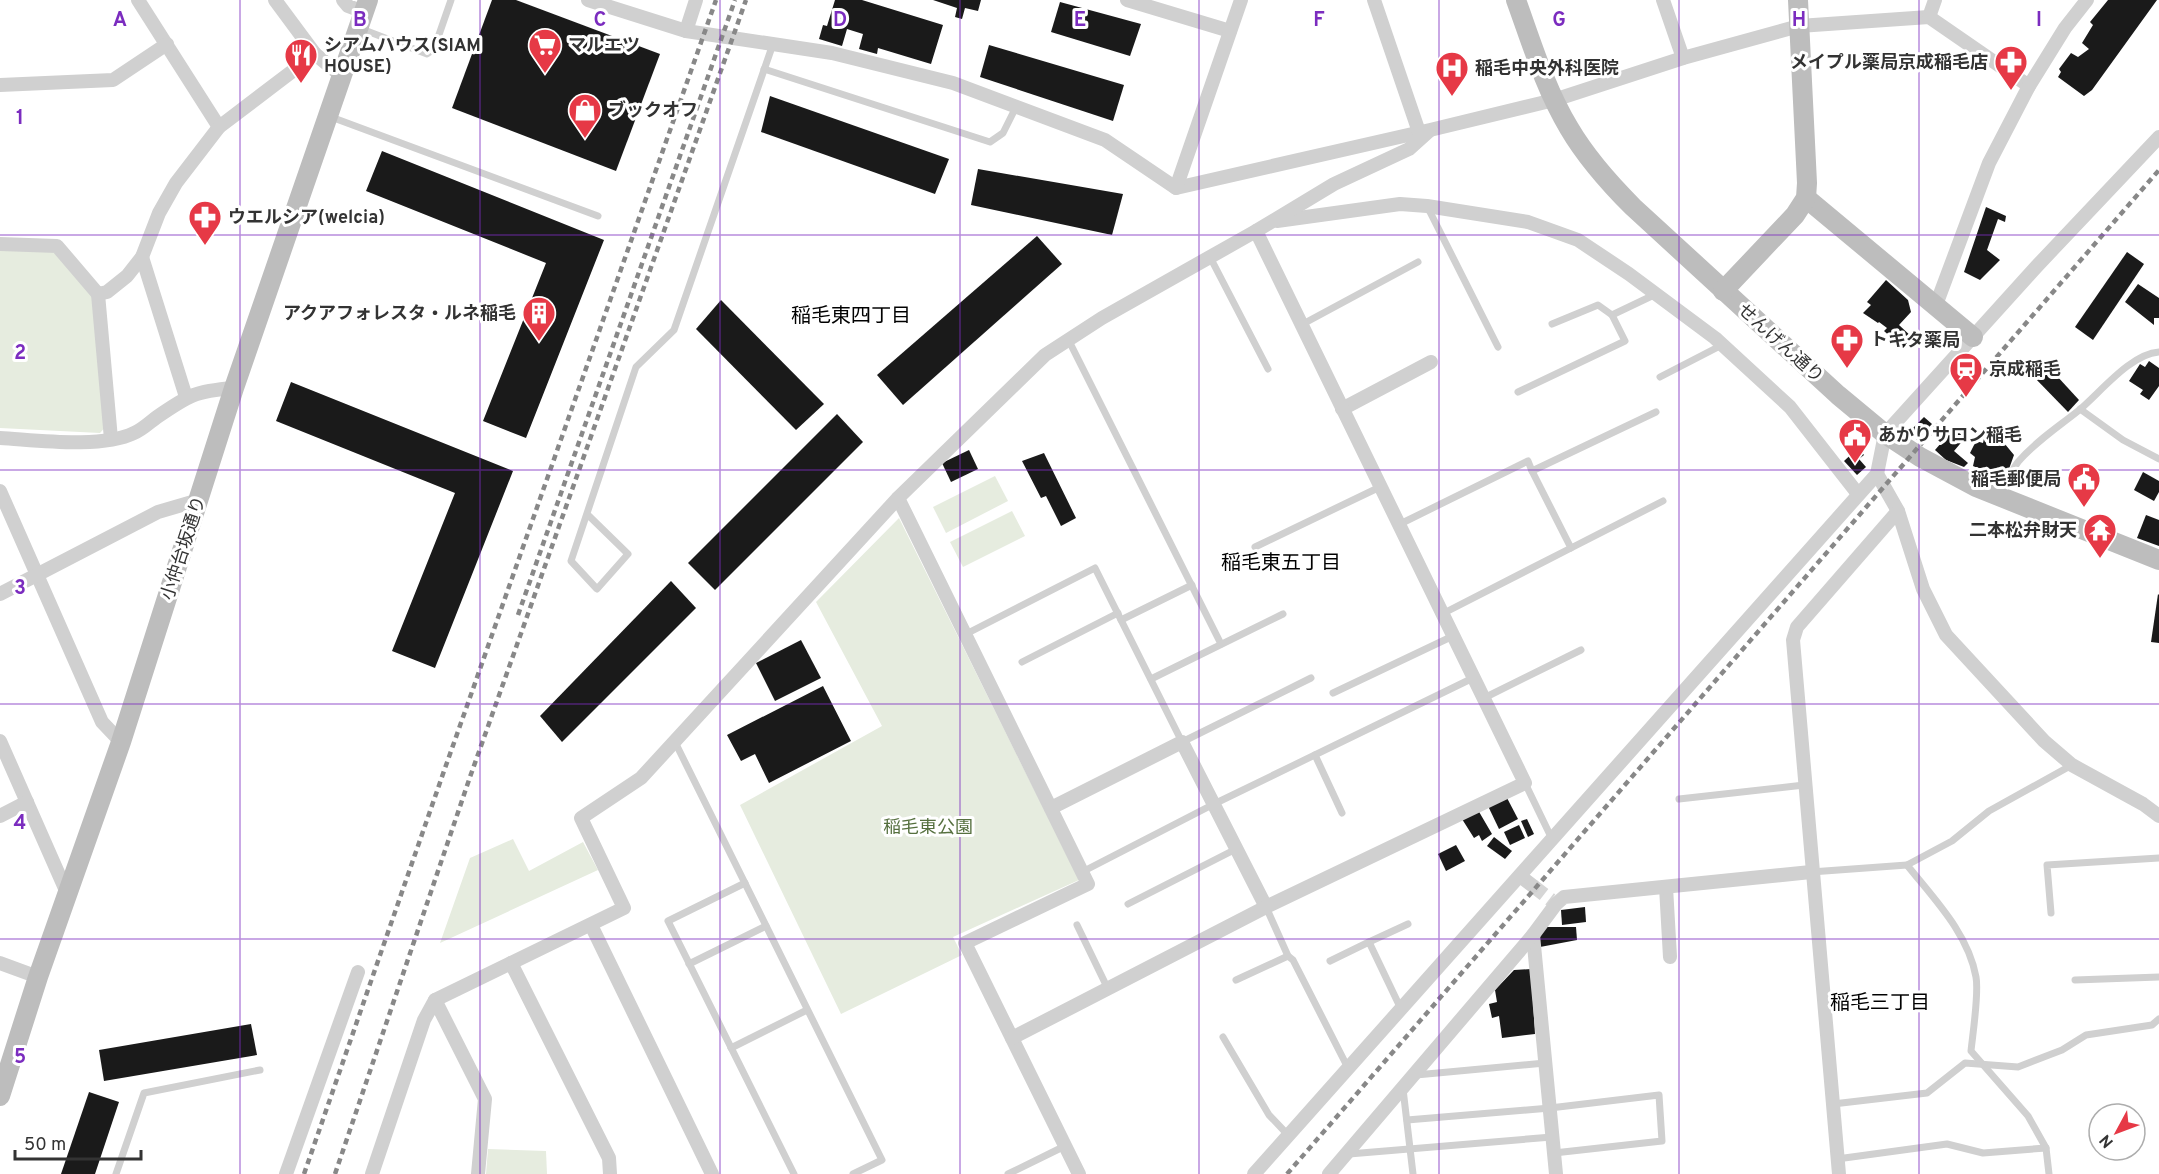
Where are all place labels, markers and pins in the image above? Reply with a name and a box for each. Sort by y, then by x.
supermarket icon: マルエツ [527,27,563,74]
place label: シアムハウス(SIAM HOUSE) [324,35,481,79]
place label: マルエツ [568,35,640,58]
restaurant icon: シアムハウス(SIAM HOUSE) [283,37,319,84]
pharmacy icon: メイプル薬局京成稲毛店 [1993,44,2029,91]
hospital icon: 稲毛中央外科医院 [1434,50,1470,97]
place label: メイプル薬局京成稲毛店 [1790,52,1988,75]
place label: 稲毛中央外科医院 [1475,58,1619,81]
shop icon: ブックオフ [567,92,603,139]
place label: ブックオフ [608,100,698,123]
pharmacy icon: ウエルシア(welcia) [187,199,223,246]
place label: ウエルシア(welcia) [228,207,385,230]
building icon: アクアフォレスタ・ルネ稲毛 [521,295,557,342]
place label: アクアフォレスタ・ルネ稲毛 [283,303,516,326]
pharmacy icon: トキタ薬局 [1829,322,1865,369]
place label: トキタ薬局 [1870,330,1960,353]
station icon: 京成稲毛 [1948,351,1984,398]
place label: 京成稲毛 [1989,359,2061,382]
public building icon: あかりサロン稲毛 [1837,417,1873,464]
place label: あかりサロン稲毛 [1878,425,2022,448]
public building icon: 稲毛郵便局 [2066,461,2102,508]
place label: 稲毛郵便局 [1971,469,2061,492]
temple icon: 二本松弁財天 [2082,512,2118,559]
place label: 二本松弁財天 [1969,520,2077,543]

